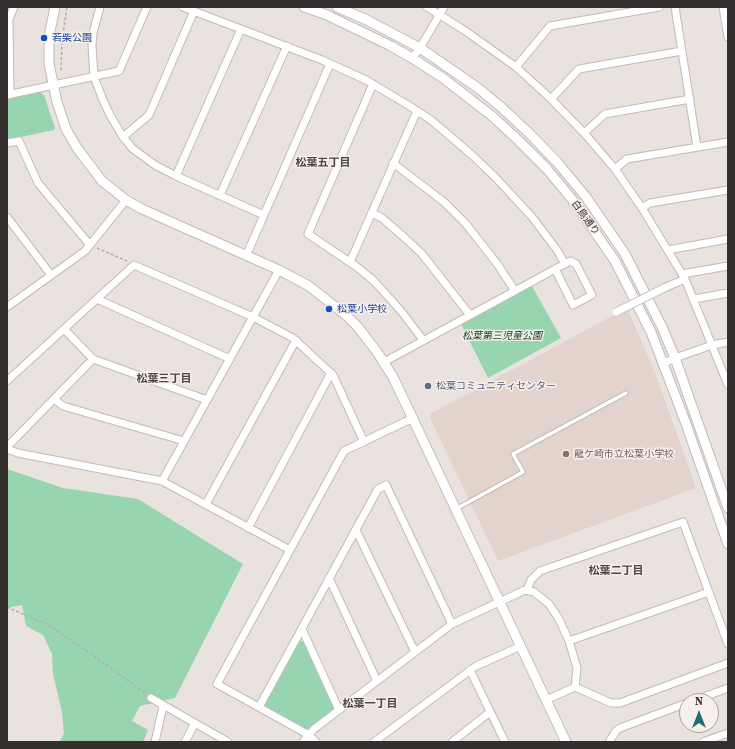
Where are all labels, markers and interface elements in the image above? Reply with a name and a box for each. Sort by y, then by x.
place label: 若柴公園 [52,32,92,44]
marker: 若柴公園 [39,33,49,43]
district label: 松葉五丁目 [296,156,350,170]
street label: 白鳥通り [568,198,602,238]
place label: 松葉小学校 [337,303,387,315]
marker: 松葉小学校 [324,304,334,314]
park label: 松葉第三児童公園 [462,330,542,342]
district label: 松葉三丁目 [137,372,191,386]
place label: 松葉コミュニティセンター [436,380,556,392]
marker: 松葉コミュニティセンター [423,381,433,391]
place label: 龍ケ崎市立松葉小学校 [574,448,674,460]
marker: 龍ケ崎市立松葉小学校 [561,449,571,459]
district label: 松葉二丁目 [589,564,643,578]
north arrow [679,693,719,733]
text: N [695,694,703,709]
district label: 松葉一丁目 [343,697,397,711]

